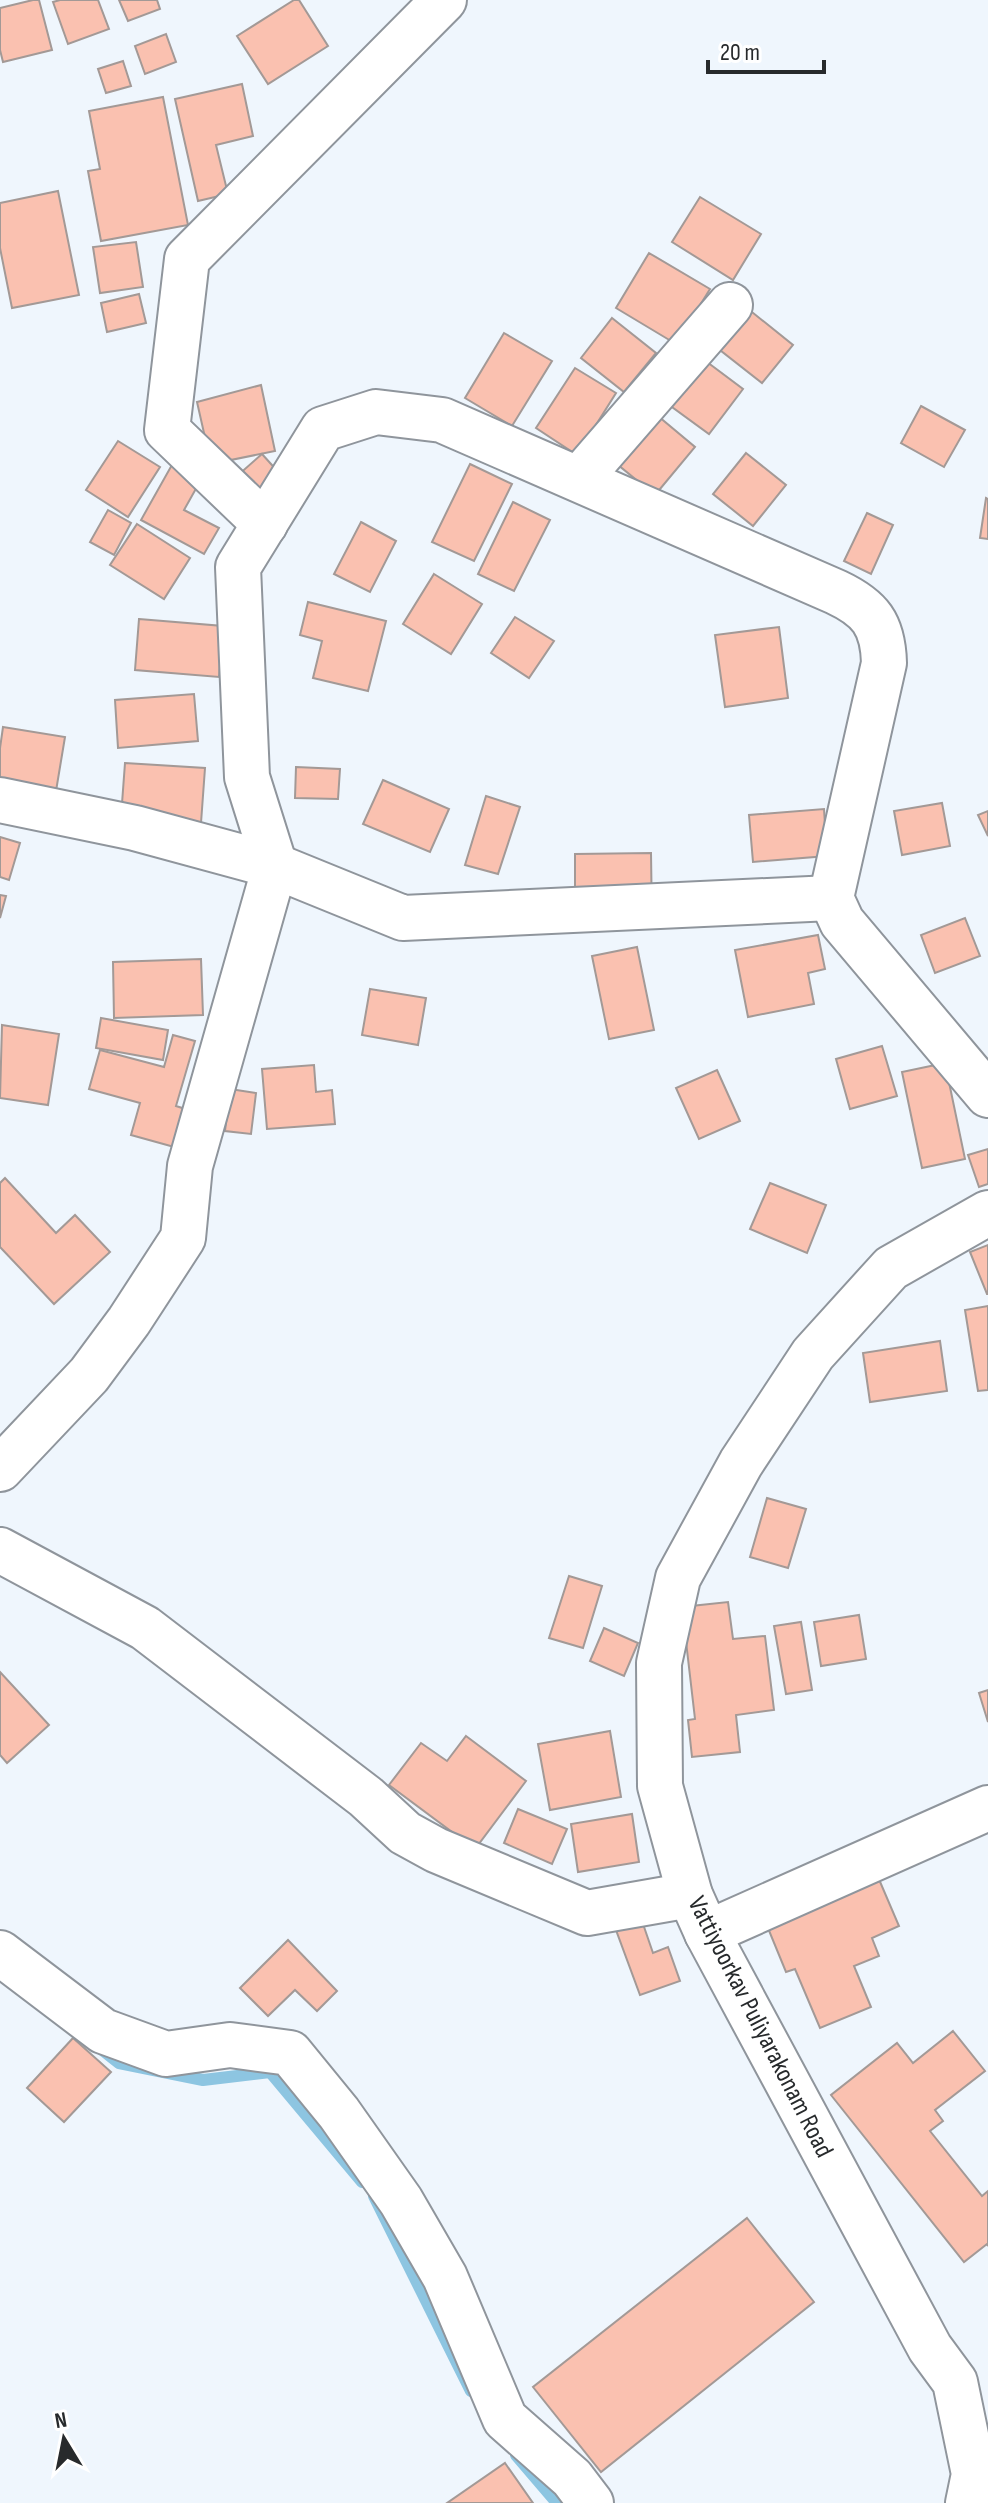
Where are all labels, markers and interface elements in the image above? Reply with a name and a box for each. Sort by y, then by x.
scale bar [708,24,824,74]
text: 20 m [720,38,760,67]
street label: Vattiyoorkav Puliyarakonam Road [681,1891,839,2163]
north arrow [24,2399,104,2479]
text: N [53,2406,69,2435]

